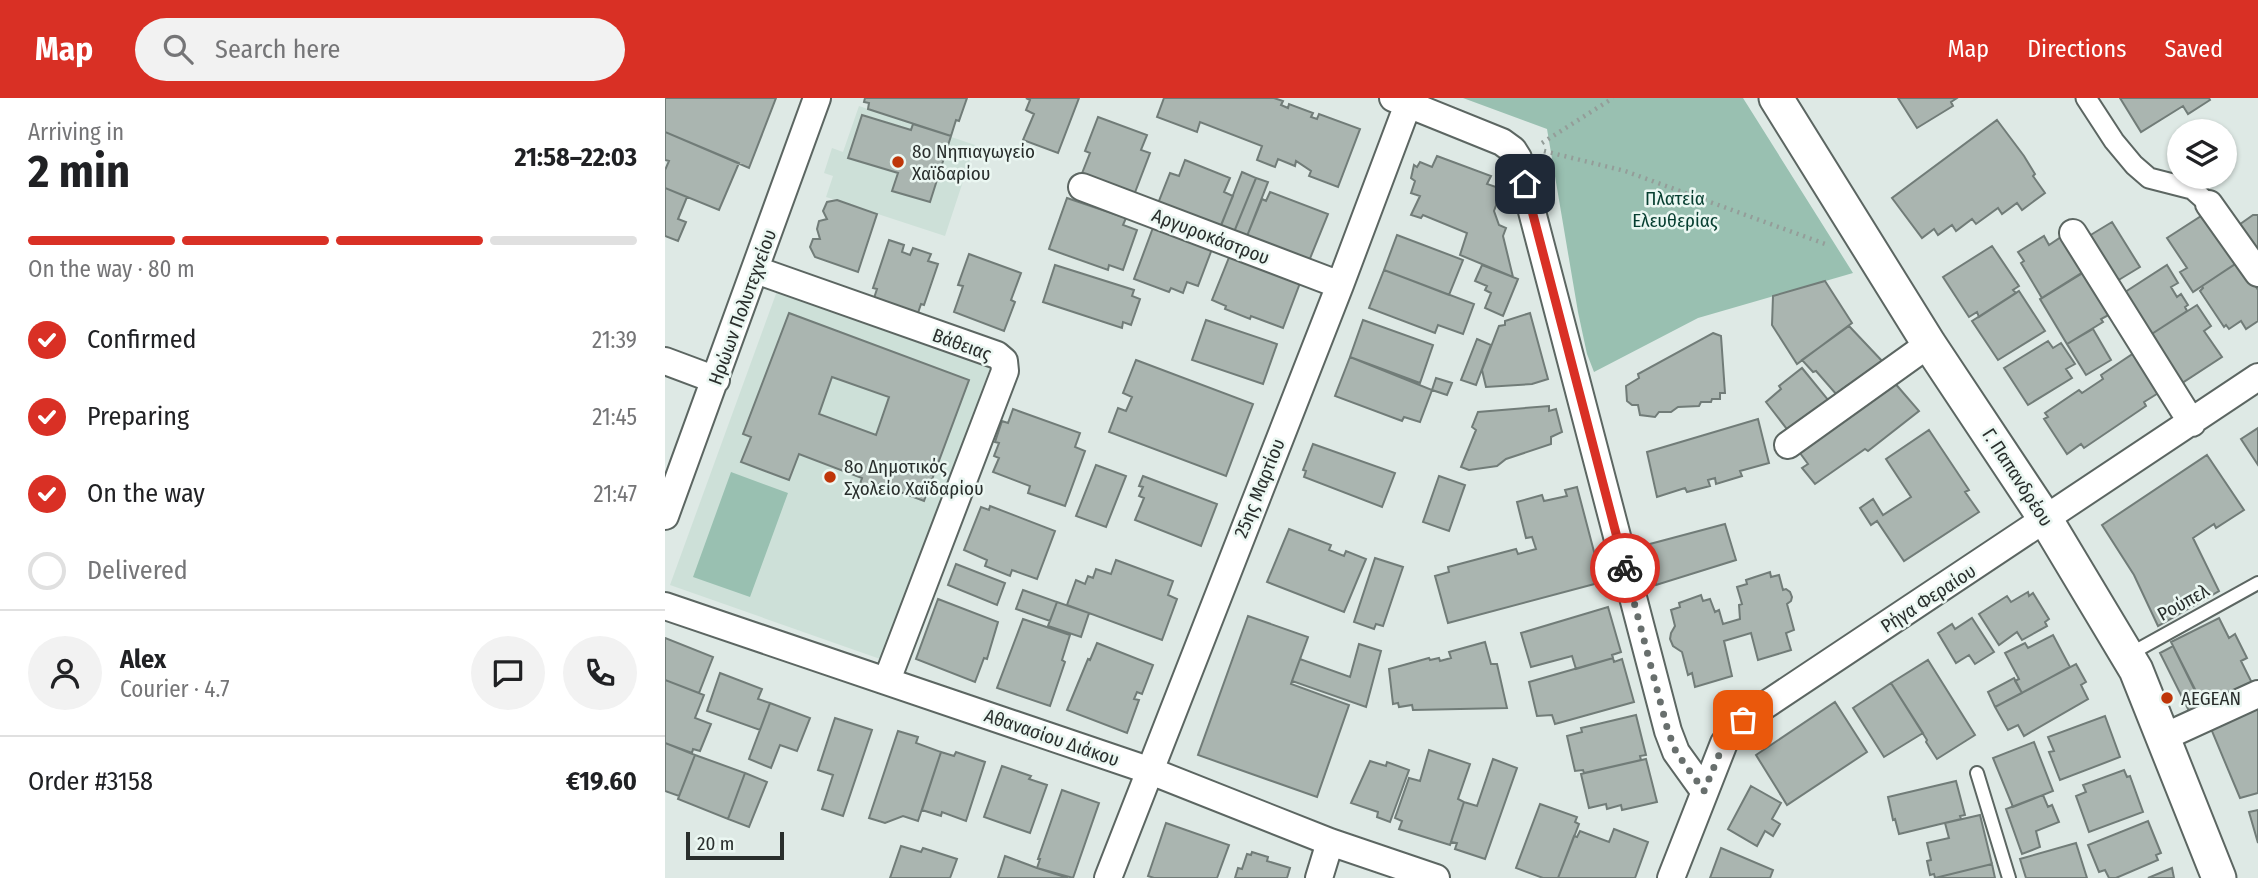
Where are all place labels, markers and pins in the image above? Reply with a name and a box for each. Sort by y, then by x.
place label: 8ο Νηπιαγωγείο Χαϊδαρίου [912,140,1035,185]
marker: 8ο Νηπιαγωγείο Χαϊδαρίου [890,154,906,170]
pin [1495,154,1555,214]
place label: 8ο Δημοτικός Σχολείο Χαϊδαρίου [844,455,984,500]
marker: 8ο Δημοτικός Σχολείο Χαϊδαρίου [822,469,838,485]
place label: AEGEAN [2181,687,2241,710]
pin [1713,690,1773,750]
marker: AEGEAN [2159,690,2175,706]

